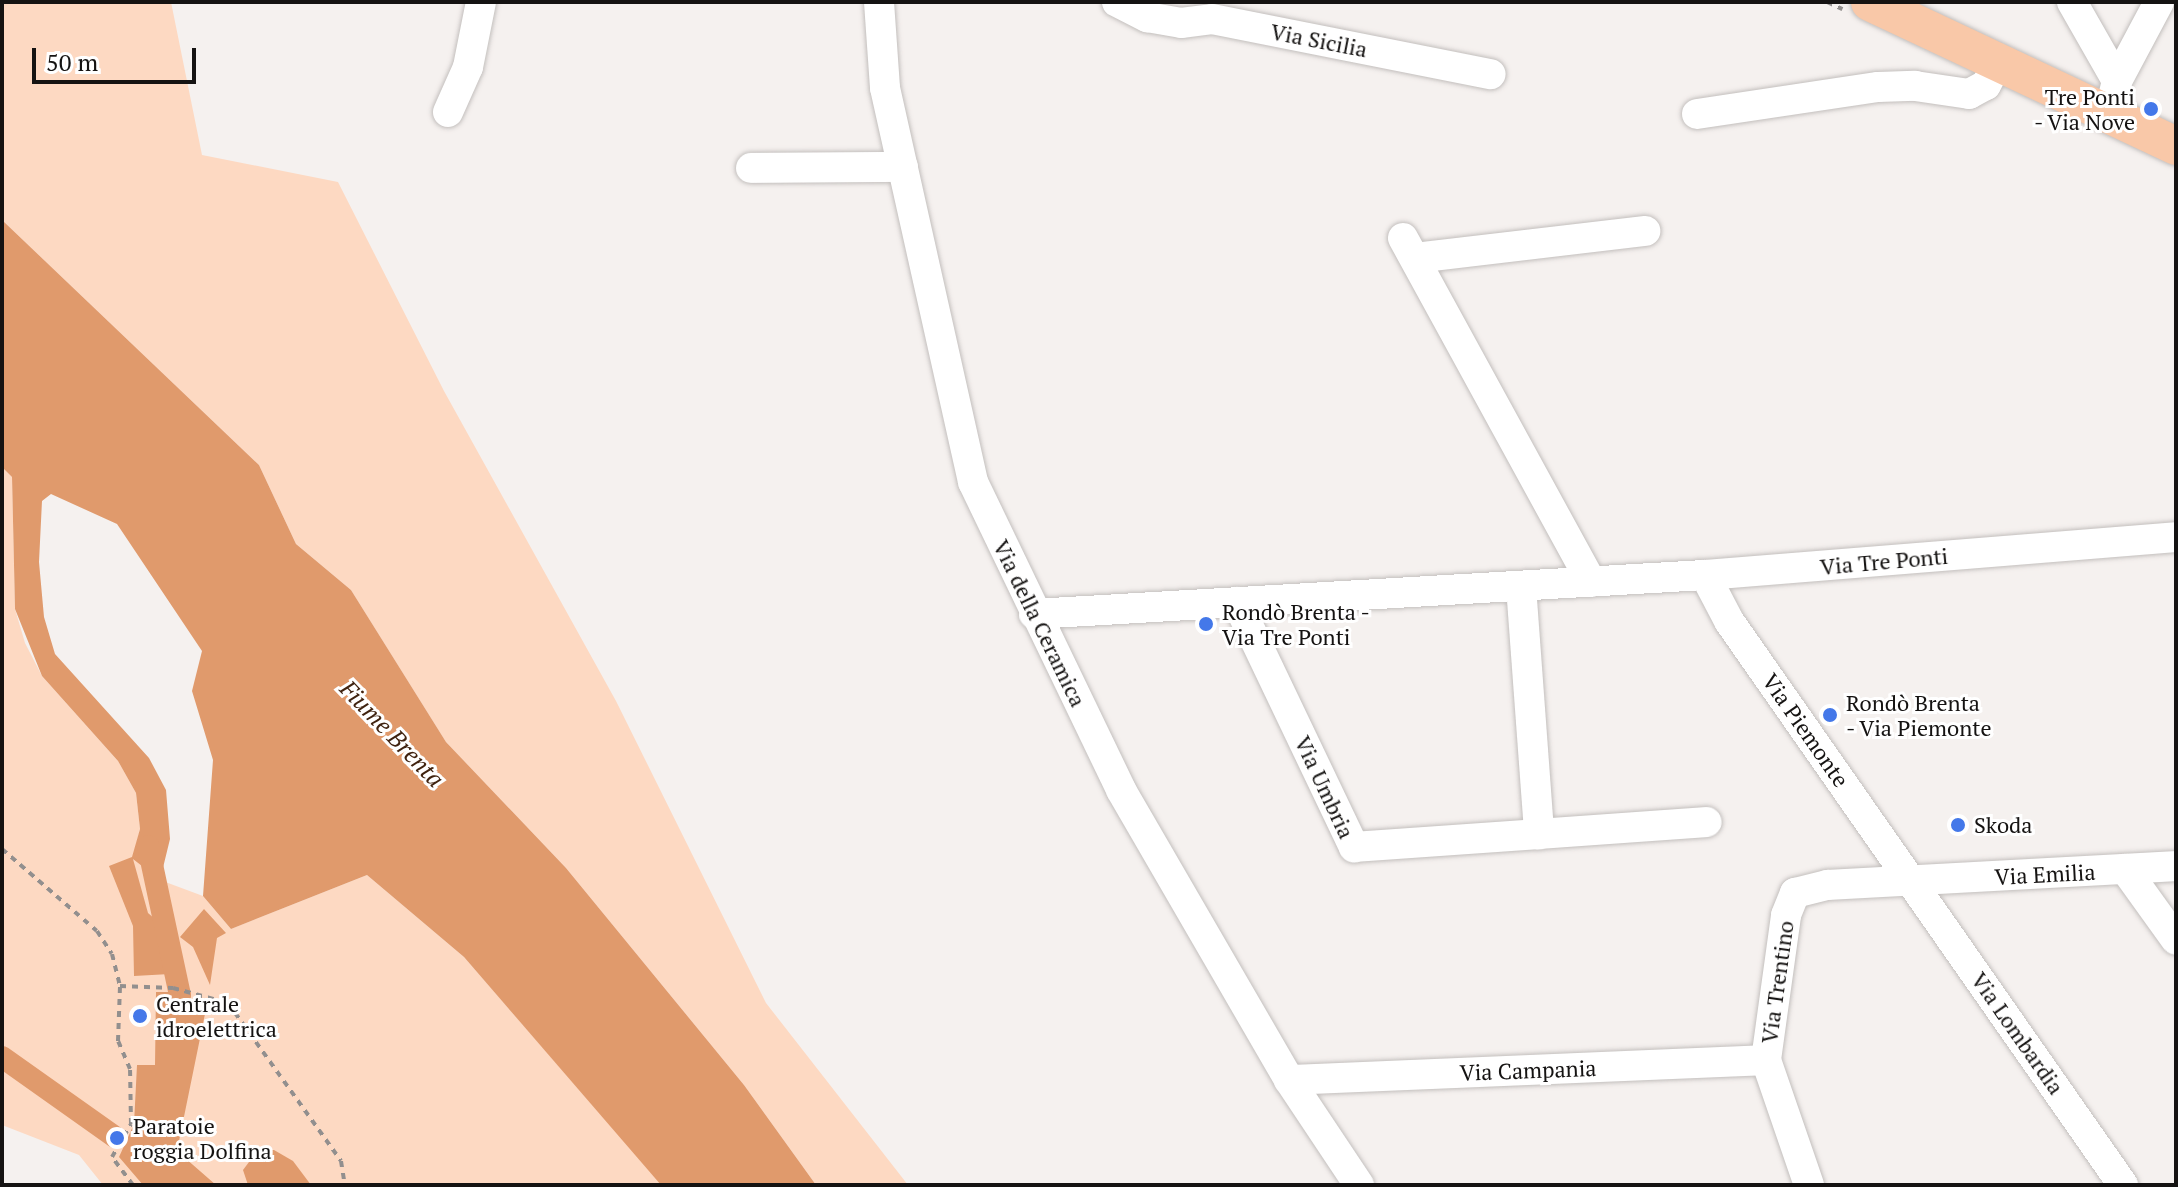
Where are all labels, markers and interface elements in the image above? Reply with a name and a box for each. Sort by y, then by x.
street label: Via Sicilia [1268,18,1370,62]
scale bar [36,32,200,82]
text: 50 m [46,46,98,78]
place label: Tre Ponti - Via Nove [2032,83,2135,134]
marker: Tre Ponti - Via Nove [2142,100,2160,118]
street label: Via della Ceramica [988,535,1092,711]
street label: Via Tre Ponti [1819,542,1949,580]
place label: Rondò Brenta - Via Tre Ponti [1222,598,1371,650]
marker: Rondò Brenta - Via Tre Ponti [1197,615,1215,633]
street label: Via Piemonte [1757,668,1855,792]
water label: Fiume Brenta [334,675,450,793]
place label: Rondò Brenta - Via Piemonte [1846,689,1993,740]
marker: Rondò Brenta - Via Piemonte [1821,706,1839,724]
street label: Via Umbria [1290,732,1360,842]
place label: Skoda [1974,812,2032,838]
marker: Skoda [1949,816,1967,834]
street label: Via Emilia [1994,858,2096,890]
street label: Via Trentino [1755,919,1799,1045]
street label: Via Lombardia [1966,967,2070,1099]
place label: Centrale idroelettrica [156,990,277,1042]
marker: Centrale idroelettrica [131,1007,149,1025]
street label: Via Campania [1459,1054,1597,1086]
place label: Paratoie roggia Dolfina [133,1112,272,1164]
marker: Paratoie roggia Dolfina [108,1129,126,1147]

